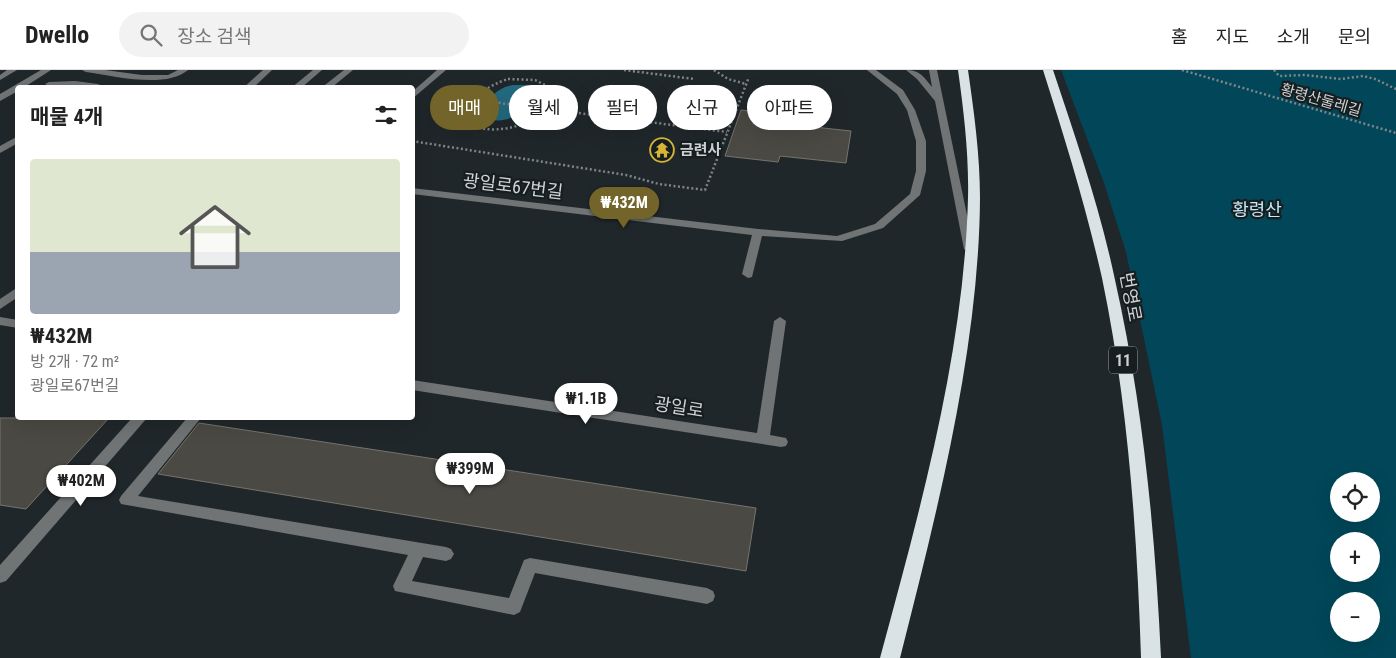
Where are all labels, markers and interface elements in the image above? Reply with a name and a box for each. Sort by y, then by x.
search box [119,12,469,57]
text: Dwello [25,21,89,49]
icon: search [137,21,165,49]
text: 장소 검색 [177,25,252,48]
text: 홈 [1171,26,1188,47]
text: 지도 [1216,26,1249,47]
text: 소개 [1277,26,1310,47]
text: 문의 [1338,26,1371,47]
street label: 황령산둘레길 [1279,80,1363,120]
chip: 매매 [430,85,499,130]
chip: 월세 [509,85,578,130]
chip: 필터 [588,85,657,130]
chip: 신규 [667,85,737,130]
chip: 아파트 [747,85,832,130]
icon: filters [372,101,400,129]
text: 매물 4개 [30,105,103,129]
temple icon: 금련사 [649,137,675,163]
place label: 금련사 [680,141,722,159]
street label: 광일로67번길 [462,169,564,203]
pin: ₩432M [589,186,659,229]
icon: home [170,192,260,282]
text: ₩432M [600,193,648,212]
park label: 황령산 [1232,199,1282,220]
street label: 번영로 [1116,271,1146,323]
text: ₩432M [30,324,93,348]
road number: 11 [1109,346,1137,374]
text: 방 2개 · 72 m² [30,352,119,371]
text: 광일로67번길 [30,376,119,395]
pin: ₩1.1B [551,382,621,425]
text: ₩1.1B [565,389,607,408]
street label: 광일로 [653,393,705,421]
pin: ₩399M [435,452,505,495]
text: ₩399M [446,459,494,478]
pin: ₩402M [46,464,116,507]
text: ₩402M [57,471,105,490]
map controls [1330,472,1380,642]
button: locate [1330,472,1380,522]
button: + [1330,532,1380,582]
button: − [1330,592,1380,642]

